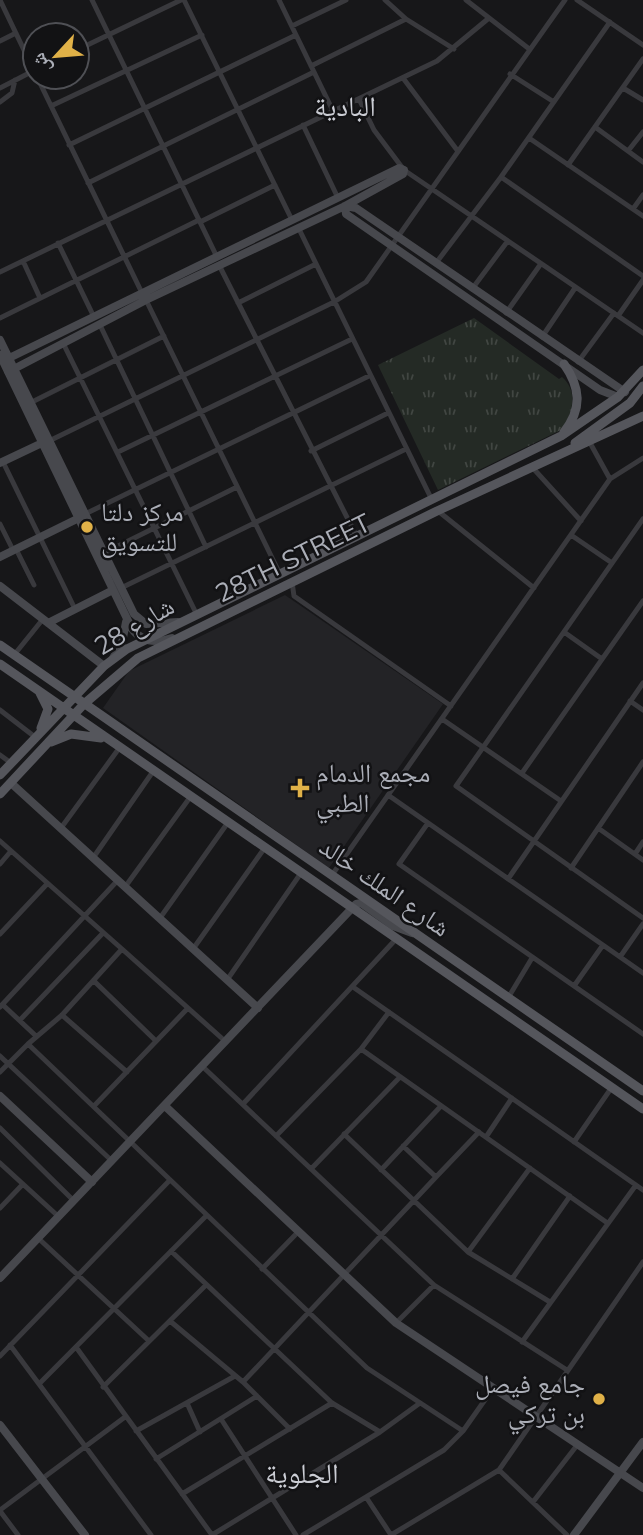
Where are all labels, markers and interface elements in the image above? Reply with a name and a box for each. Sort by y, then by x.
north arrow [21,21,91,91]
text: ش [26,49,56,78]
district label: البادية [314,88,376,123]
place label: مركز دلتا للتسويق [101,495,184,558]
street label: 28TH STREET [210,506,376,609]
marker: مركز دلتا للتسويق [79,519,95,535]
street label: شارع 28 [88,589,180,662]
place label: مجمع الدمام الطبي [316,756,430,824]
marker: مجمع الدمام الطبي [290,778,310,798]
street label: شارع الملك خالد [314,830,457,944]
place label: جامع فيصل بن تركي [475,1367,585,1435]
marker: جامع فيصل بن تركي [591,1391,607,1407]
district label: الجلوية [265,1455,339,1490]

